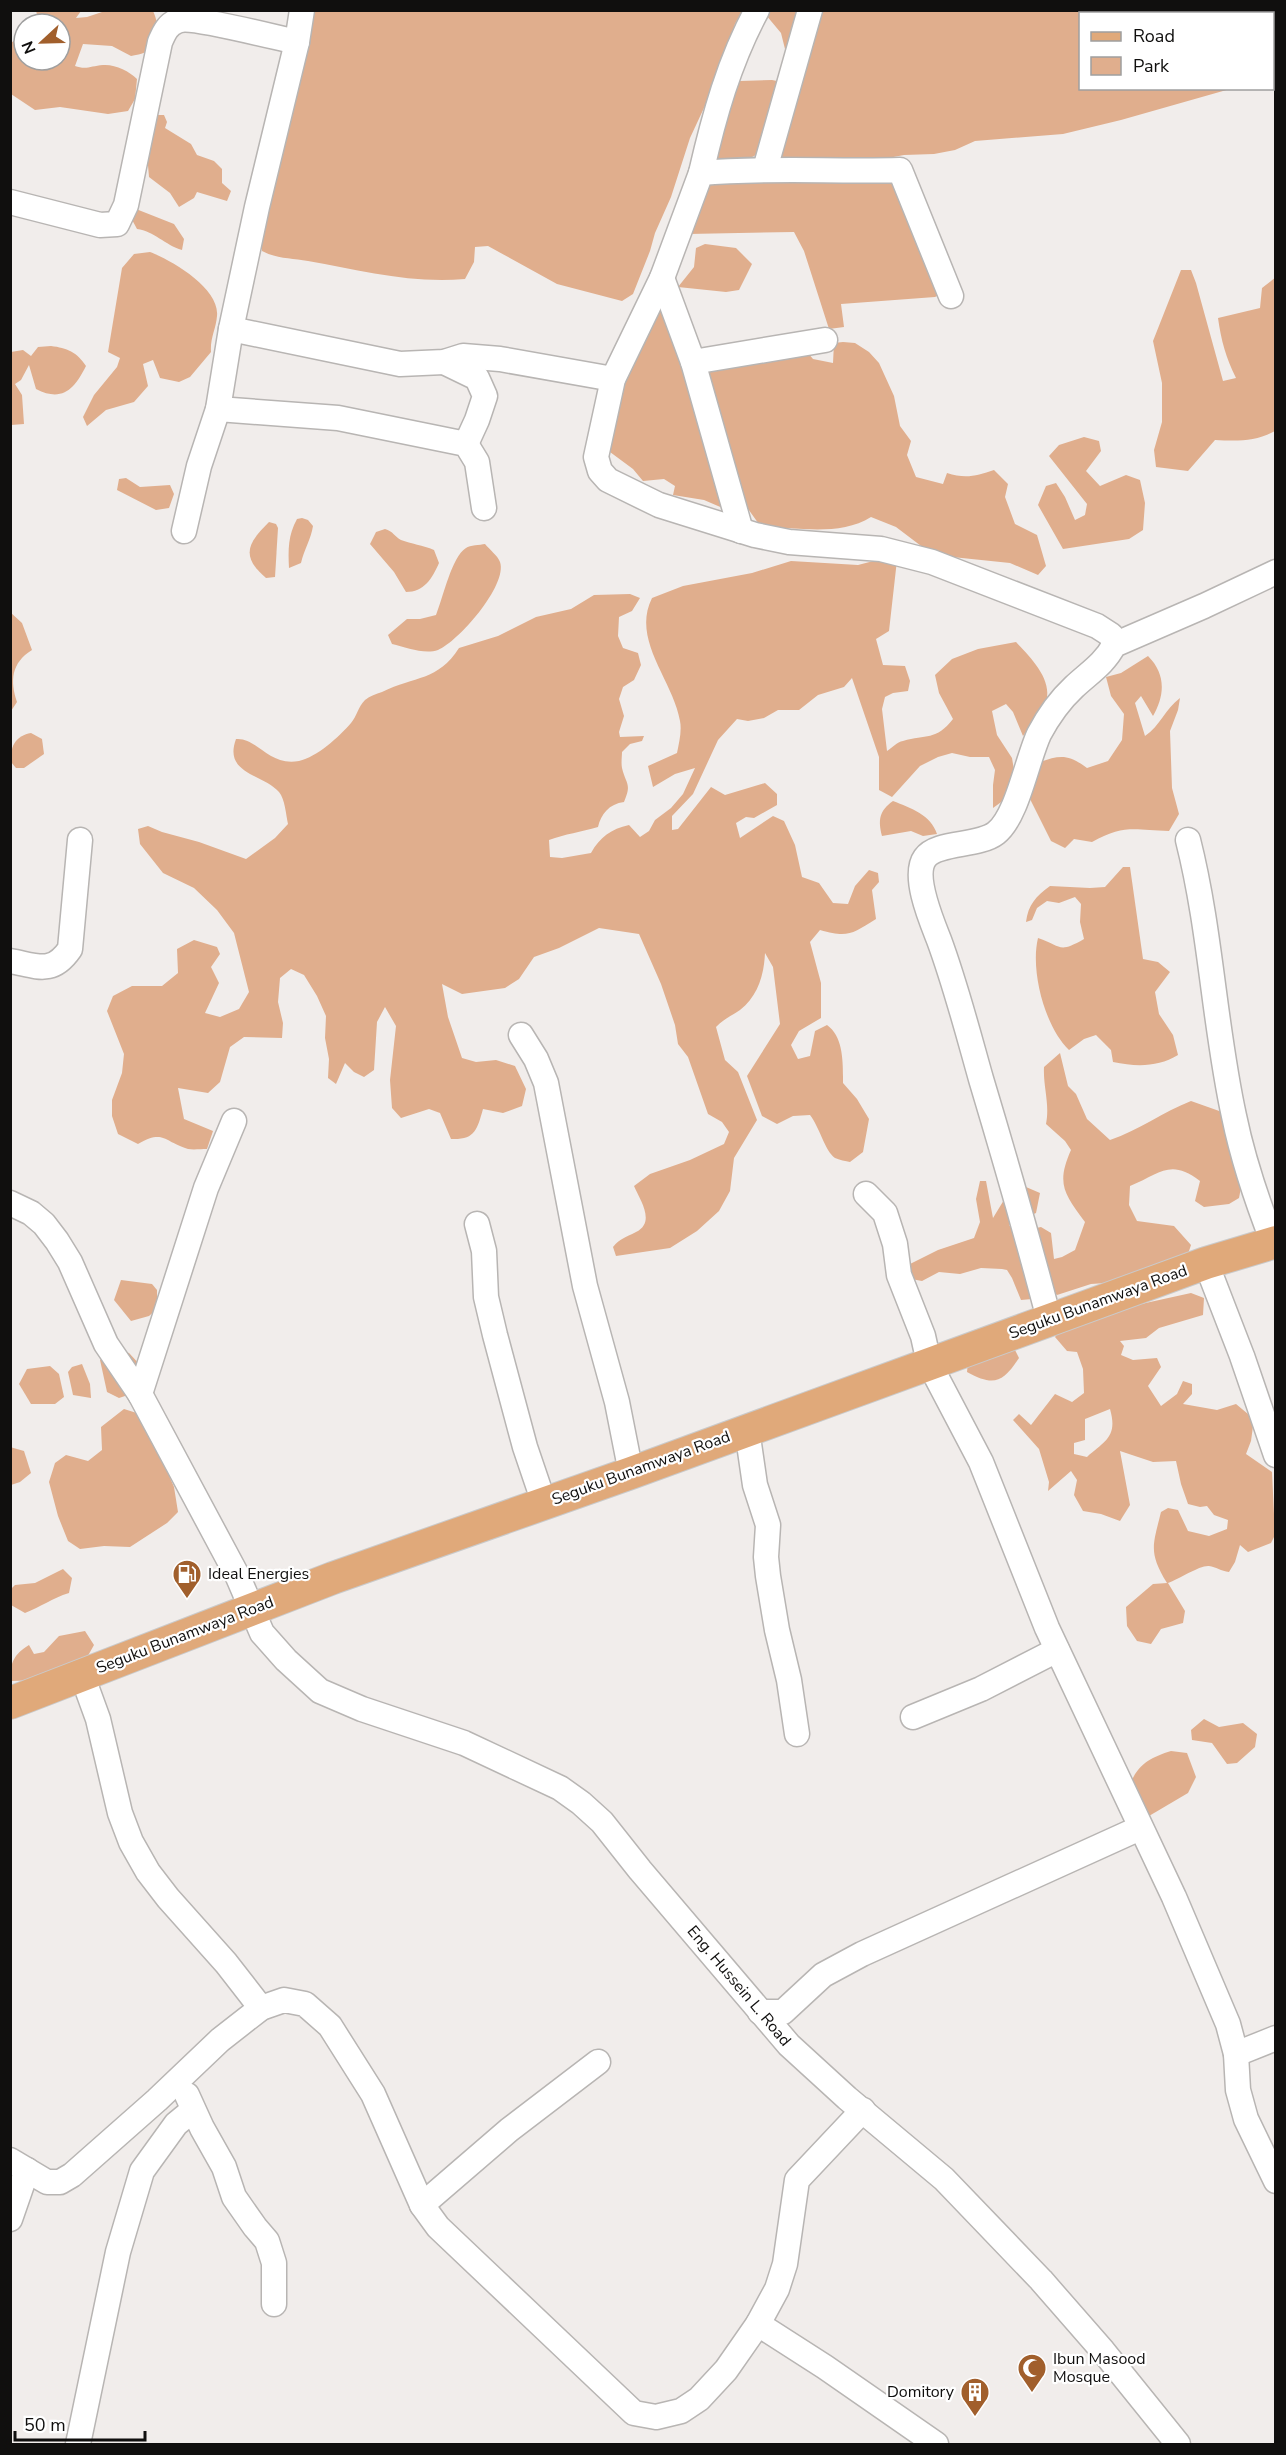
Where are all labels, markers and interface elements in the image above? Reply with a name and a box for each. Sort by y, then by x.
north arrow [12,12,72,72]
legend [1079,12,1274,90]
text: Road [1133,24,1175,48]
text: N [17,38,41,57]
text: Park [1133,54,1170,78]
street label: Seguku Bunamwaya Road [1006,1259,1190,1345]
street label: Seguku Bunamwaya Road [549,1425,733,1511]
fuel station icon: Ideal Energies [171,1558,203,1600]
place label: Ideal Energies [208,1563,309,1585]
street label: Seguku Bunamwaya Road [93,1591,277,1679]
street label: Eng. Hussein L. Road [682,1921,796,2051]
place label: Ibun Masood Mosque [1053,2348,1146,2388]
mosque icon: Ibun Masood Mosque [1016,2352,1048,2394]
building icon: Domitory [959,2376,991,2418]
place label: Domitory [887,2381,955,2403]
scale bar [15,2404,146,2442]
text: 50 m [24,2413,66,2437]

